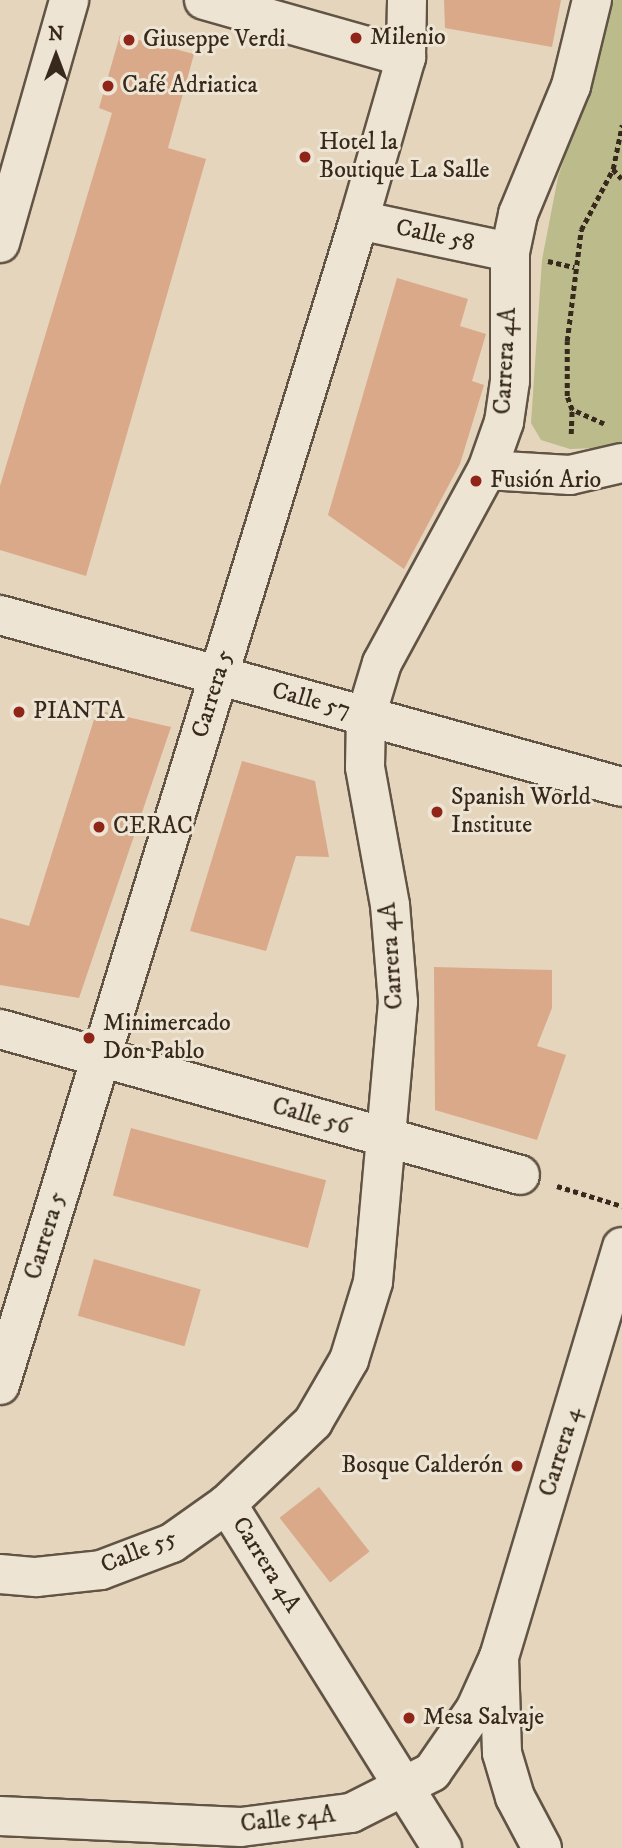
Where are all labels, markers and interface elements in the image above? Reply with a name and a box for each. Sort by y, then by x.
north arrow [21,21,91,91]
text: N [48,23,64,46]
place label: Milenio [370,24,446,52]
place label: Giuseppe Verdi [143,26,285,54]
marker: Milenio [348,30,364,46]
marker: Giuseppe Verdi [121,32,137,48]
place label: Café Adriatica [122,72,258,100]
marker: Café Adriatica [100,78,116,94]
place label: Hotel la Boutique La Salle [319,129,490,185]
marker: Hotel la Boutique La Salle [297,149,313,165]
street label: Calle 58 [393,214,477,258]
street label: Carrera 4A [489,307,523,415]
place label: Fusión Ario [490,467,601,495]
marker: Fusión Ario [468,473,484,489]
street label: Carrera 5 [186,647,240,741]
street label: Calle 57 [269,677,353,725]
place label: PIANTA [33,698,125,726]
marker: PIANTA [11,704,27,720]
place label: Spanish World Institute [451,784,591,840]
marker: Spanish World Institute [429,804,445,820]
place label: CERAC [113,813,193,841]
marker: CERAC [91,819,107,835]
street label: Carrera 4A [374,901,410,1011]
place label: Minimercado Don Pablo [103,1010,231,1066]
marker: Minimercado Don Pablo [81,1030,97,1046]
street label: Calle 56 [269,1092,353,1142]
street label: Carrera 5 [19,1189,73,1283]
street label: Carrera 4 [534,1404,588,1500]
place label: Bosque Calderón [341,1452,503,1480]
marker: Bosque Calderón [509,1458,525,1474]
street label: Carrera 4A [225,1512,307,1618]
street label: Calle 55 [97,1524,181,1580]
place label: Mesa Salvaje [423,1704,544,1732]
marker: Mesa Salvaje [401,1710,417,1726]
street label: Calle 54A [239,1801,337,1839]

